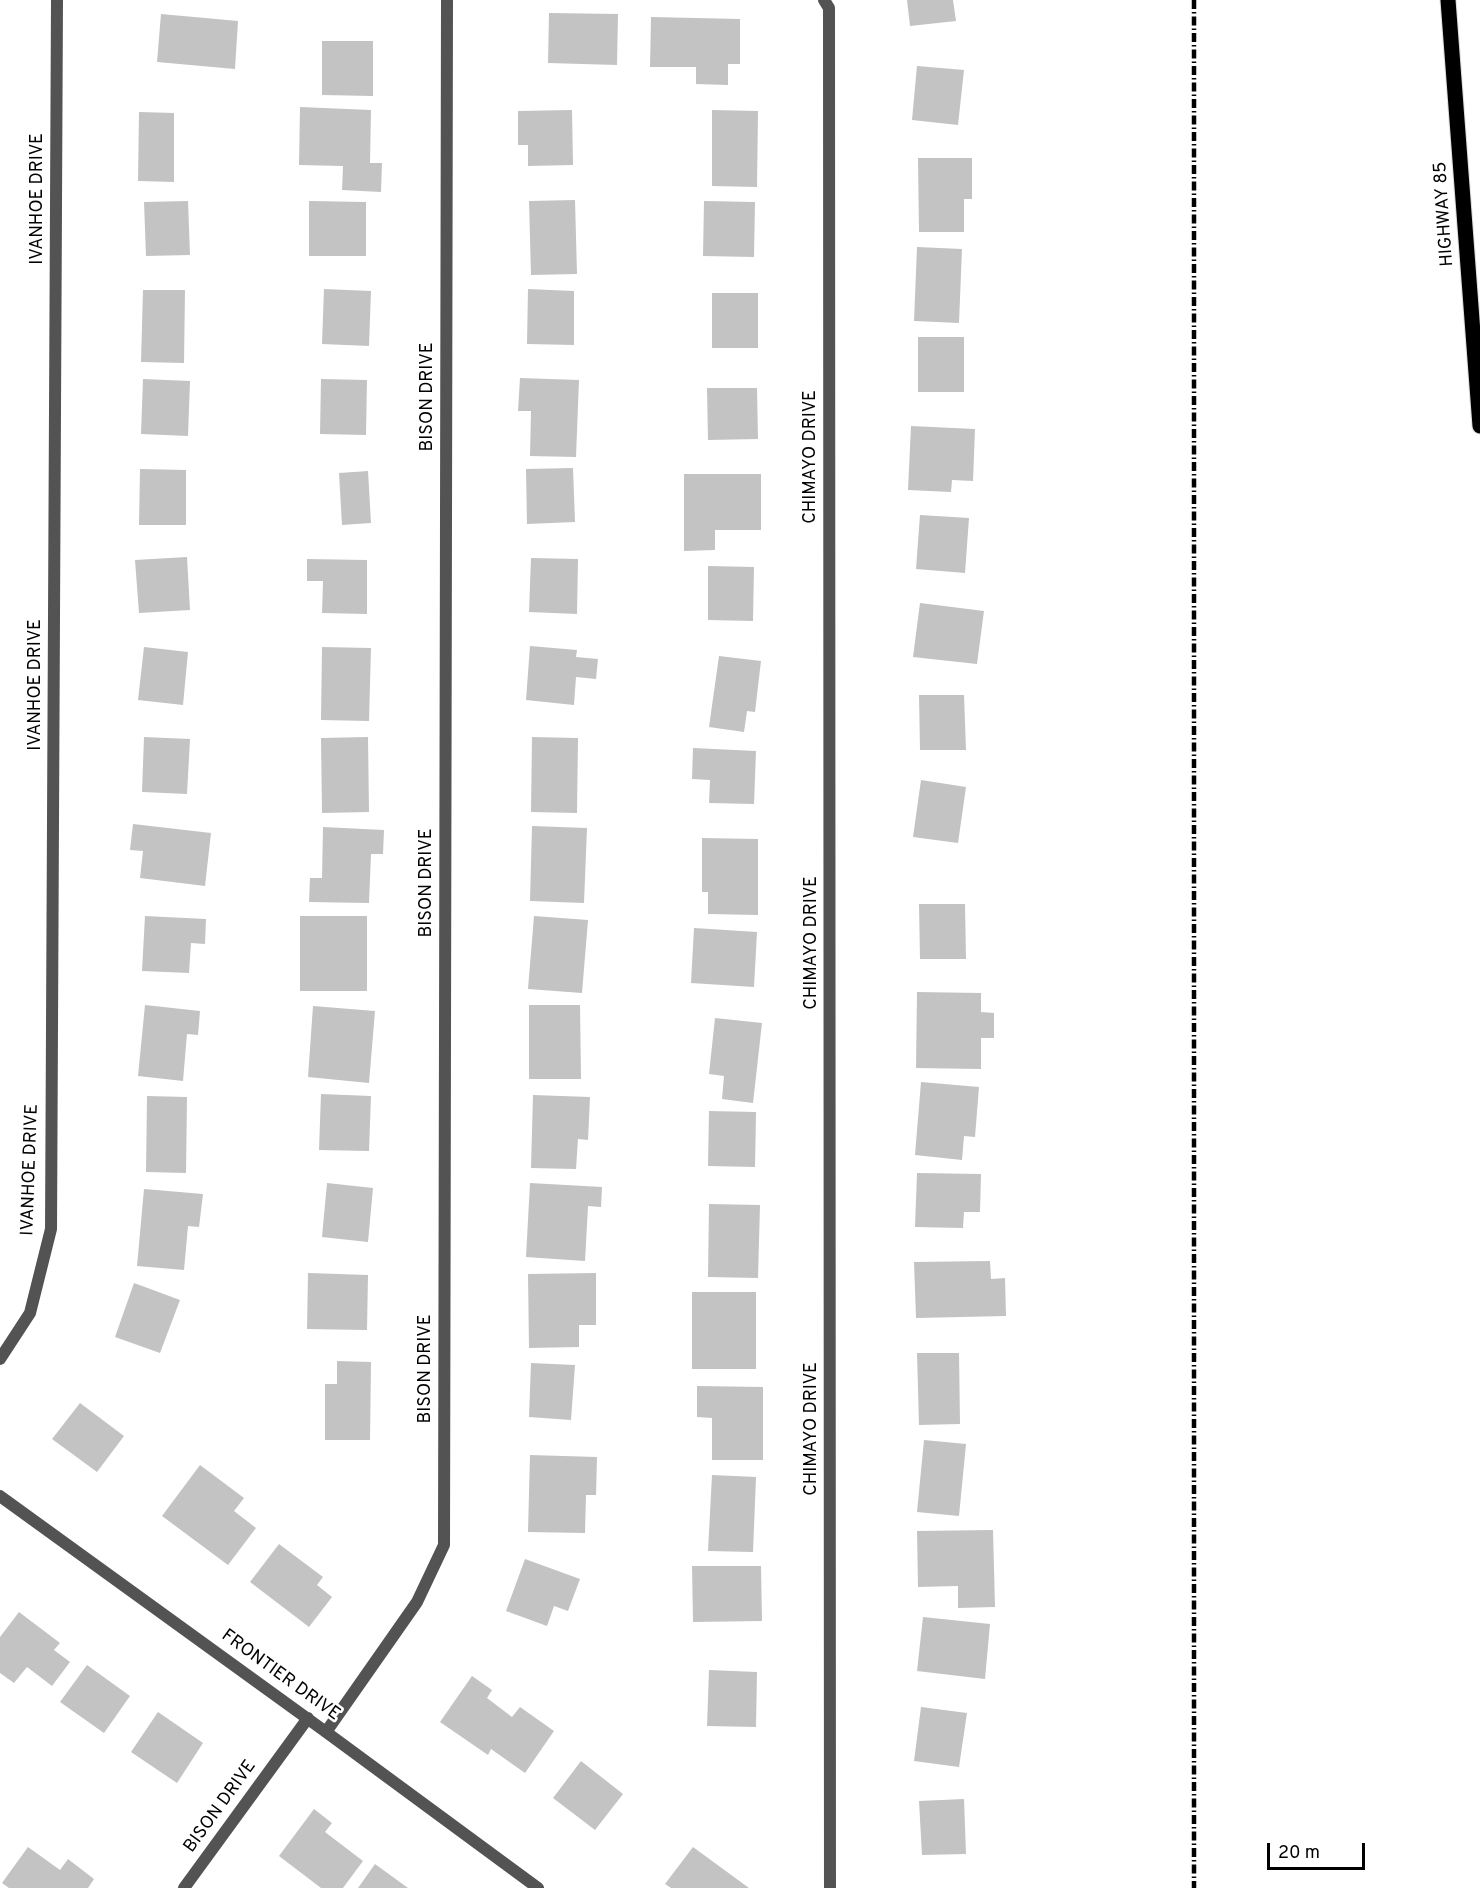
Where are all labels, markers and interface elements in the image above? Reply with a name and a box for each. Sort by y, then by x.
street label: IVANHOE DRIVE [27,133,49,265]
street label: HIGHWAY 85 [1431,161,1459,267]
street label: BISON DRIVE [417,343,439,451]
street label: CHIMAYO DRIVE [800,390,822,524]
street label: IVANHOE DRIVE [25,619,47,751]
street label: BISON DRIVE [416,829,438,937]
street label: CHIMAYO DRIVE [801,876,823,1010]
street label: IVANHOE DRIVE [18,1104,44,1236]
street label: BISON DRIVE [415,1315,437,1423]
street label: CHIMAYO DRIVE [801,1362,823,1496]
street label: FRONTIER DRIVE [216,1626,344,1726]
street label: BISON DRIVE [180,1757,262,1857]
scale bar [1270,1831,1368,1869]
text: 20 m [1278,1842,1320,1865]

